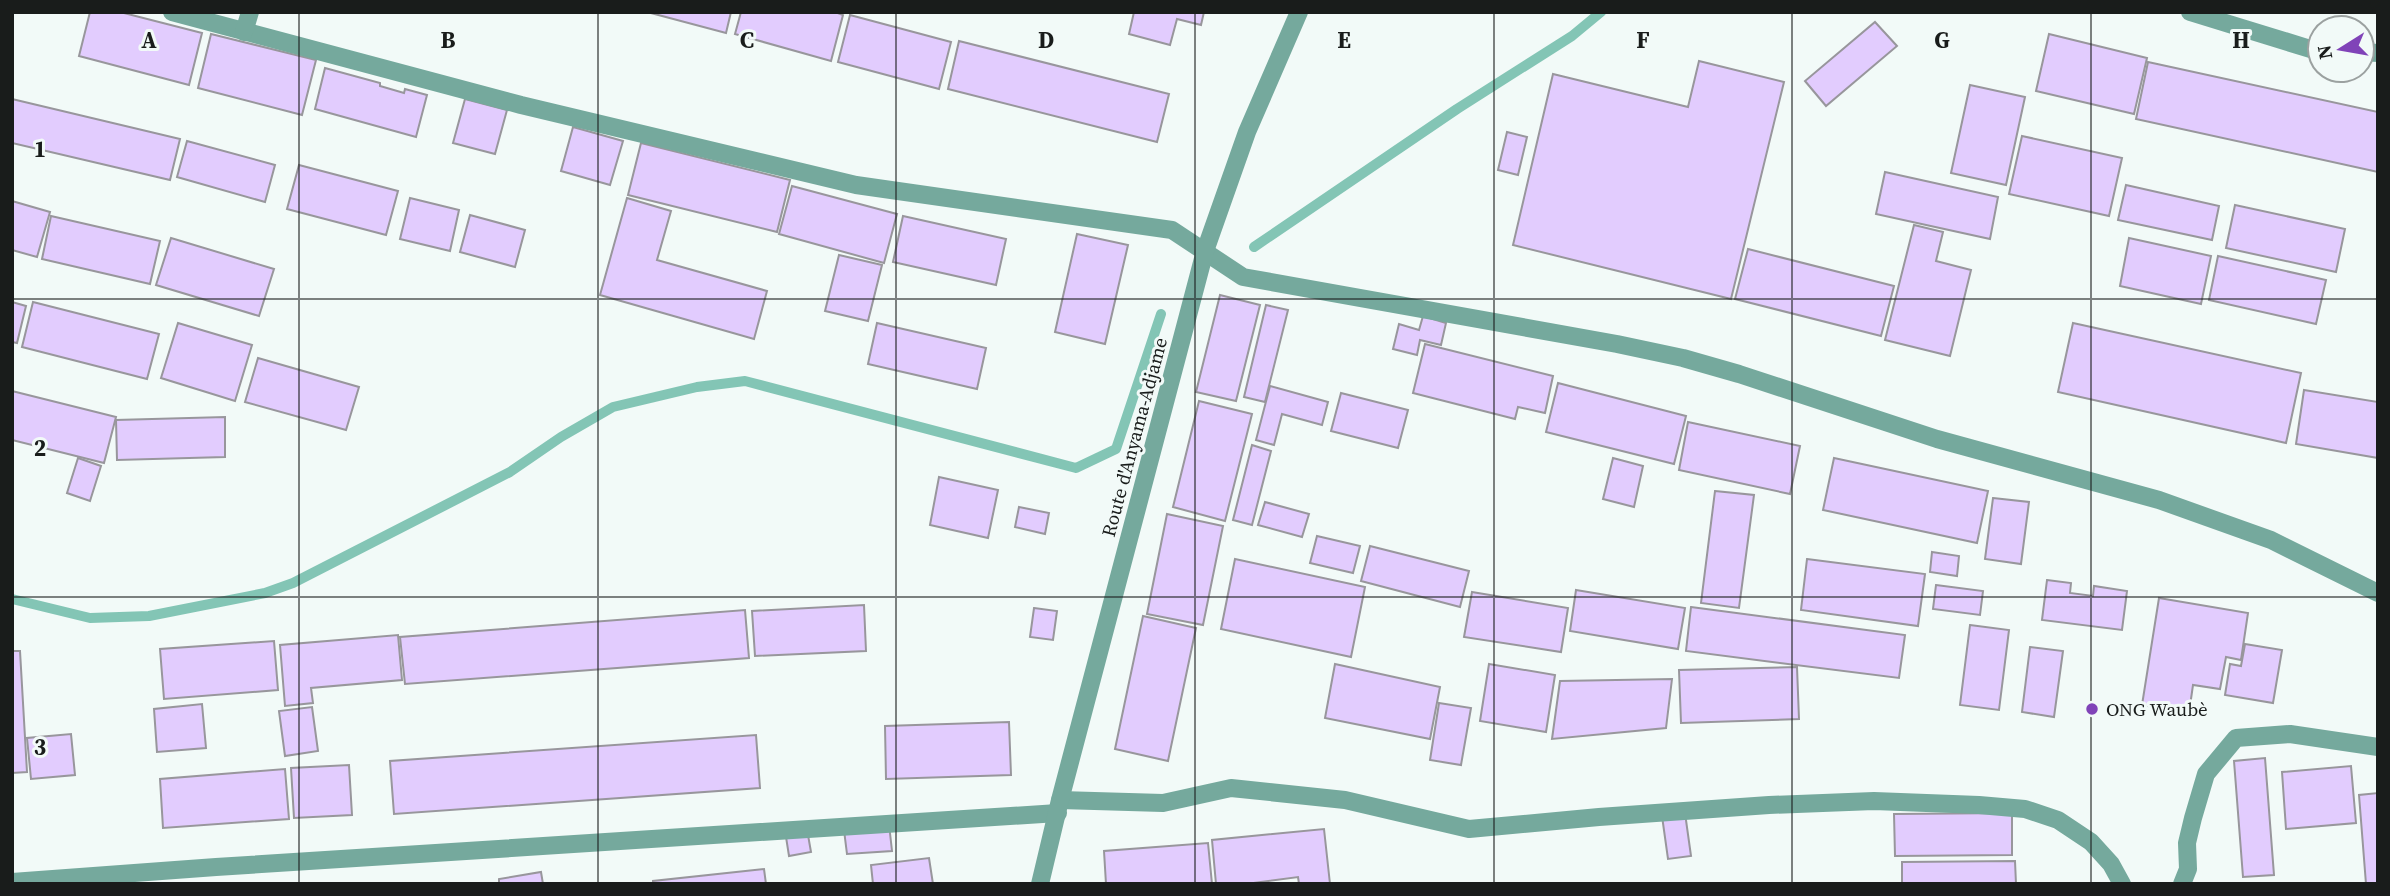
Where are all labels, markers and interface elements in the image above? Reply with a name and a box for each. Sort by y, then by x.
north arrow [2306,14,2376,84]
text: A [141,24,157,56]
text: B [441,24,456,56]
text: C [740,24,754,56]
text: D [1038,24,1054,56]
text: E [1337,24,1351,56]
text: F [1636,24,1650,56]
text: G [1934,24,1950,56]
text: H [2232,24,2250,56]
text: N [2310,43,2338,62]
text: 1 [34,133,46,165]
street label: Route d'Anyama-Adjame [1095,335,1173,539]
text: 2 [34,432,46,464]
place label: ONG Waubè [2106,696,2208,722]
marker: ONG Waubè [2084,701,2100,717]
text: 3 [34,731,46,763]

